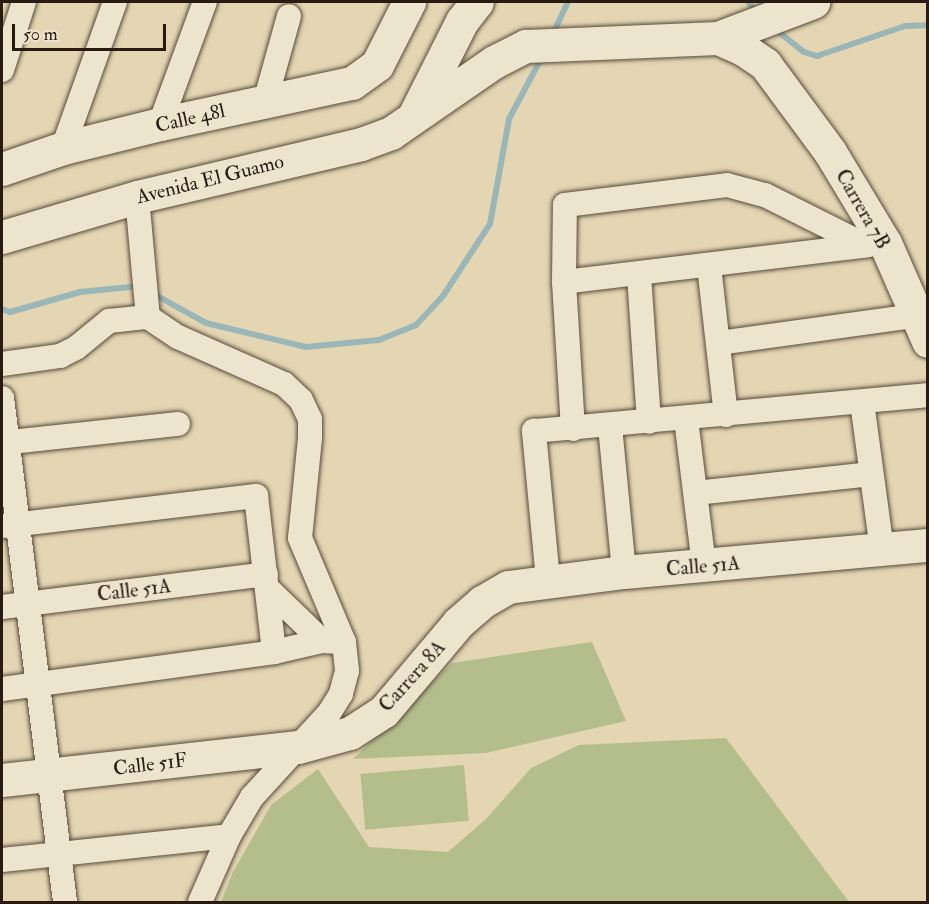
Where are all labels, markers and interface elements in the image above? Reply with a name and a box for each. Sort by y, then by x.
scale bar [15,12,170,50]
text: 50 m [23,23,58,46]
street label: Calle 48l [153,98,227,138]
street label: Avenida El Guamo [134,149,286,209]
street label: Carrera 7B [831,165,895,253]
street label: Calle 51A [665,551,741,581]
street label: Calle 51A [96,574,172,606]
street label: Carrera 8A [374,635,450,717]
street label: Calle 51F [112,748,188,780]

